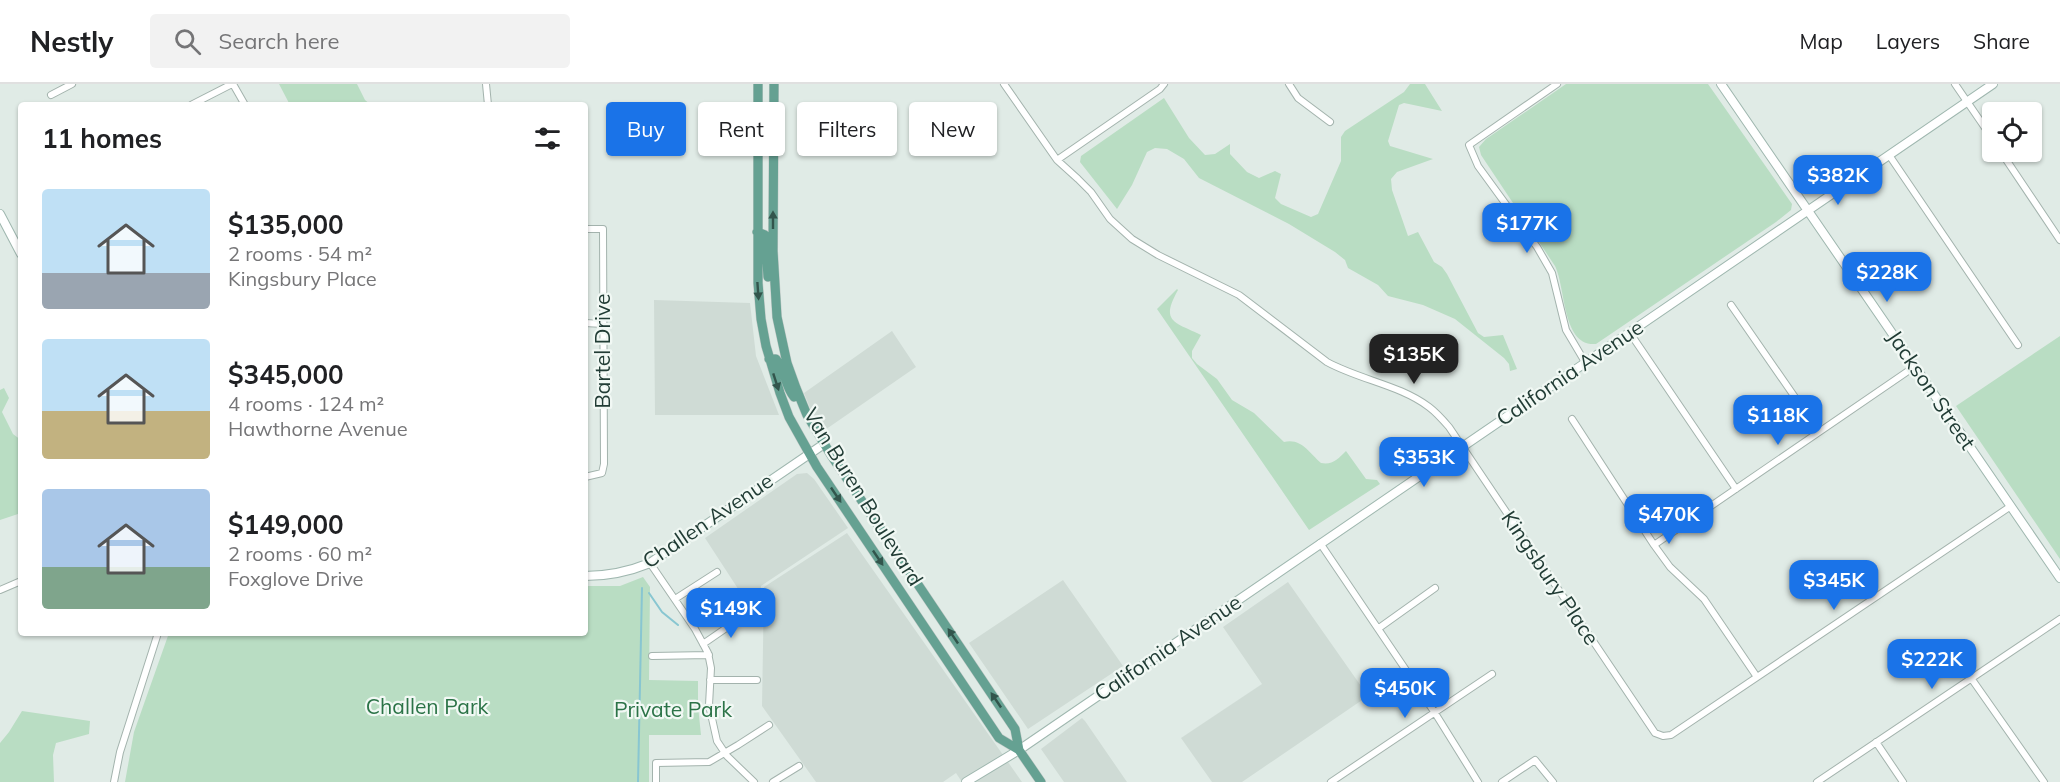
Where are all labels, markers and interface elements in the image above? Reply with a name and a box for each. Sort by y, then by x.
search box [150,14,570,68]
text: Nestly [30,24,114,59]
icon: search [171,25,204,58]
text: Search here [219,27,339,55]
text: Map [1800,28,1843,54]
text: Layers [1876,28,1940,54]
text: Share [1973,28,2030,54]
chip: Buy [606,102,686,156]
chip: Rent [698,102,785,156]
chip: Filters [797,102,897,156]
chip: New [909,102,997,156]
map controls [1982,102,2042,162]
button: locate [1982,102,2042,162]
text: 11 homes [42,122,162,155]
icon: filters [531,122,564,155]
pin: $382K [1796,155,1880,206]
text: $382K [1807,162,1869,187]
pin: $177K [1485,203,1569,254]
text: $135,000 [228,208,344,241]
one-way arrow [768,210,778,229]
text: $177K [1496,210,1558,235]
icon: home [90,213,162,285]
text: 2 rooms · 54 m² [228,241,372,266]
pin: $228K [1845,252,1929,303]
text: $228K [1856,259,1918,284]
text: Kingsbury Place [228,266,377,291]
one-way arrow [754,282,763,301]
street label: Bartel Drive [589,294,615,408]
street label: California Avenue [1491,313,1648,431]
street label: Jackson Street [1882,325,1981,454]
pin: $135K [1372,334,1456,385]
text: $135K [1383,341,1445,366]
text: $345,000 [228,358,344,391]
icon: home [90,363,162,435]
one-way arrow [772,373,782,391]
text: 4 rooms · 124 m² [228,391,384,416]
pin: $118K [1736,395,1820,446]
text: $118K [1747,402,1809,427]
street label: Van Buren Boulevard [798,403,929,590]
text: Hawthorne Avenue [228,416,408,441]
pin: $353K [1382,437,1466,488]
text: $353K [1393,444,1455,469]
street label: Challen Avenue [637,467,778,573]
one-way arrow [830,487,841,503]
pin: $470K [1627,494,1711,545]
text: $470K [1638,501,1700,526]
street label: Kingsbury Place [1496,505,1605,649]
text: $149,000 [228,508,344,541]
icon: home [90,513,162,585]
text: 2 rooms · 60 m² [228,541,372,566]
one-way arrow [872,549,884,565]
pin: $345K [1792,560,1876,611]
text: Foxglove Drive [228,566,364,591]
text: $345K [1803,567,1865,592]
pin: $149K [689,588,773,639]
street label: California Avenue [1089,588,1246,706]
text: $149K [700,595,762,620]
one-way arrow [948,628,959,644]
pin: $222K [1890,639,1974,690]
text: $222K [1901,646,1963,671]
pin: $450K [1363,668,1447,719]
text: $450K [1374,675,1436,700]
one-way arrow [990,692,1002,708]
park label: Challen Park [366,693,489,719]
park label: Private Park [614,696,732,722]

